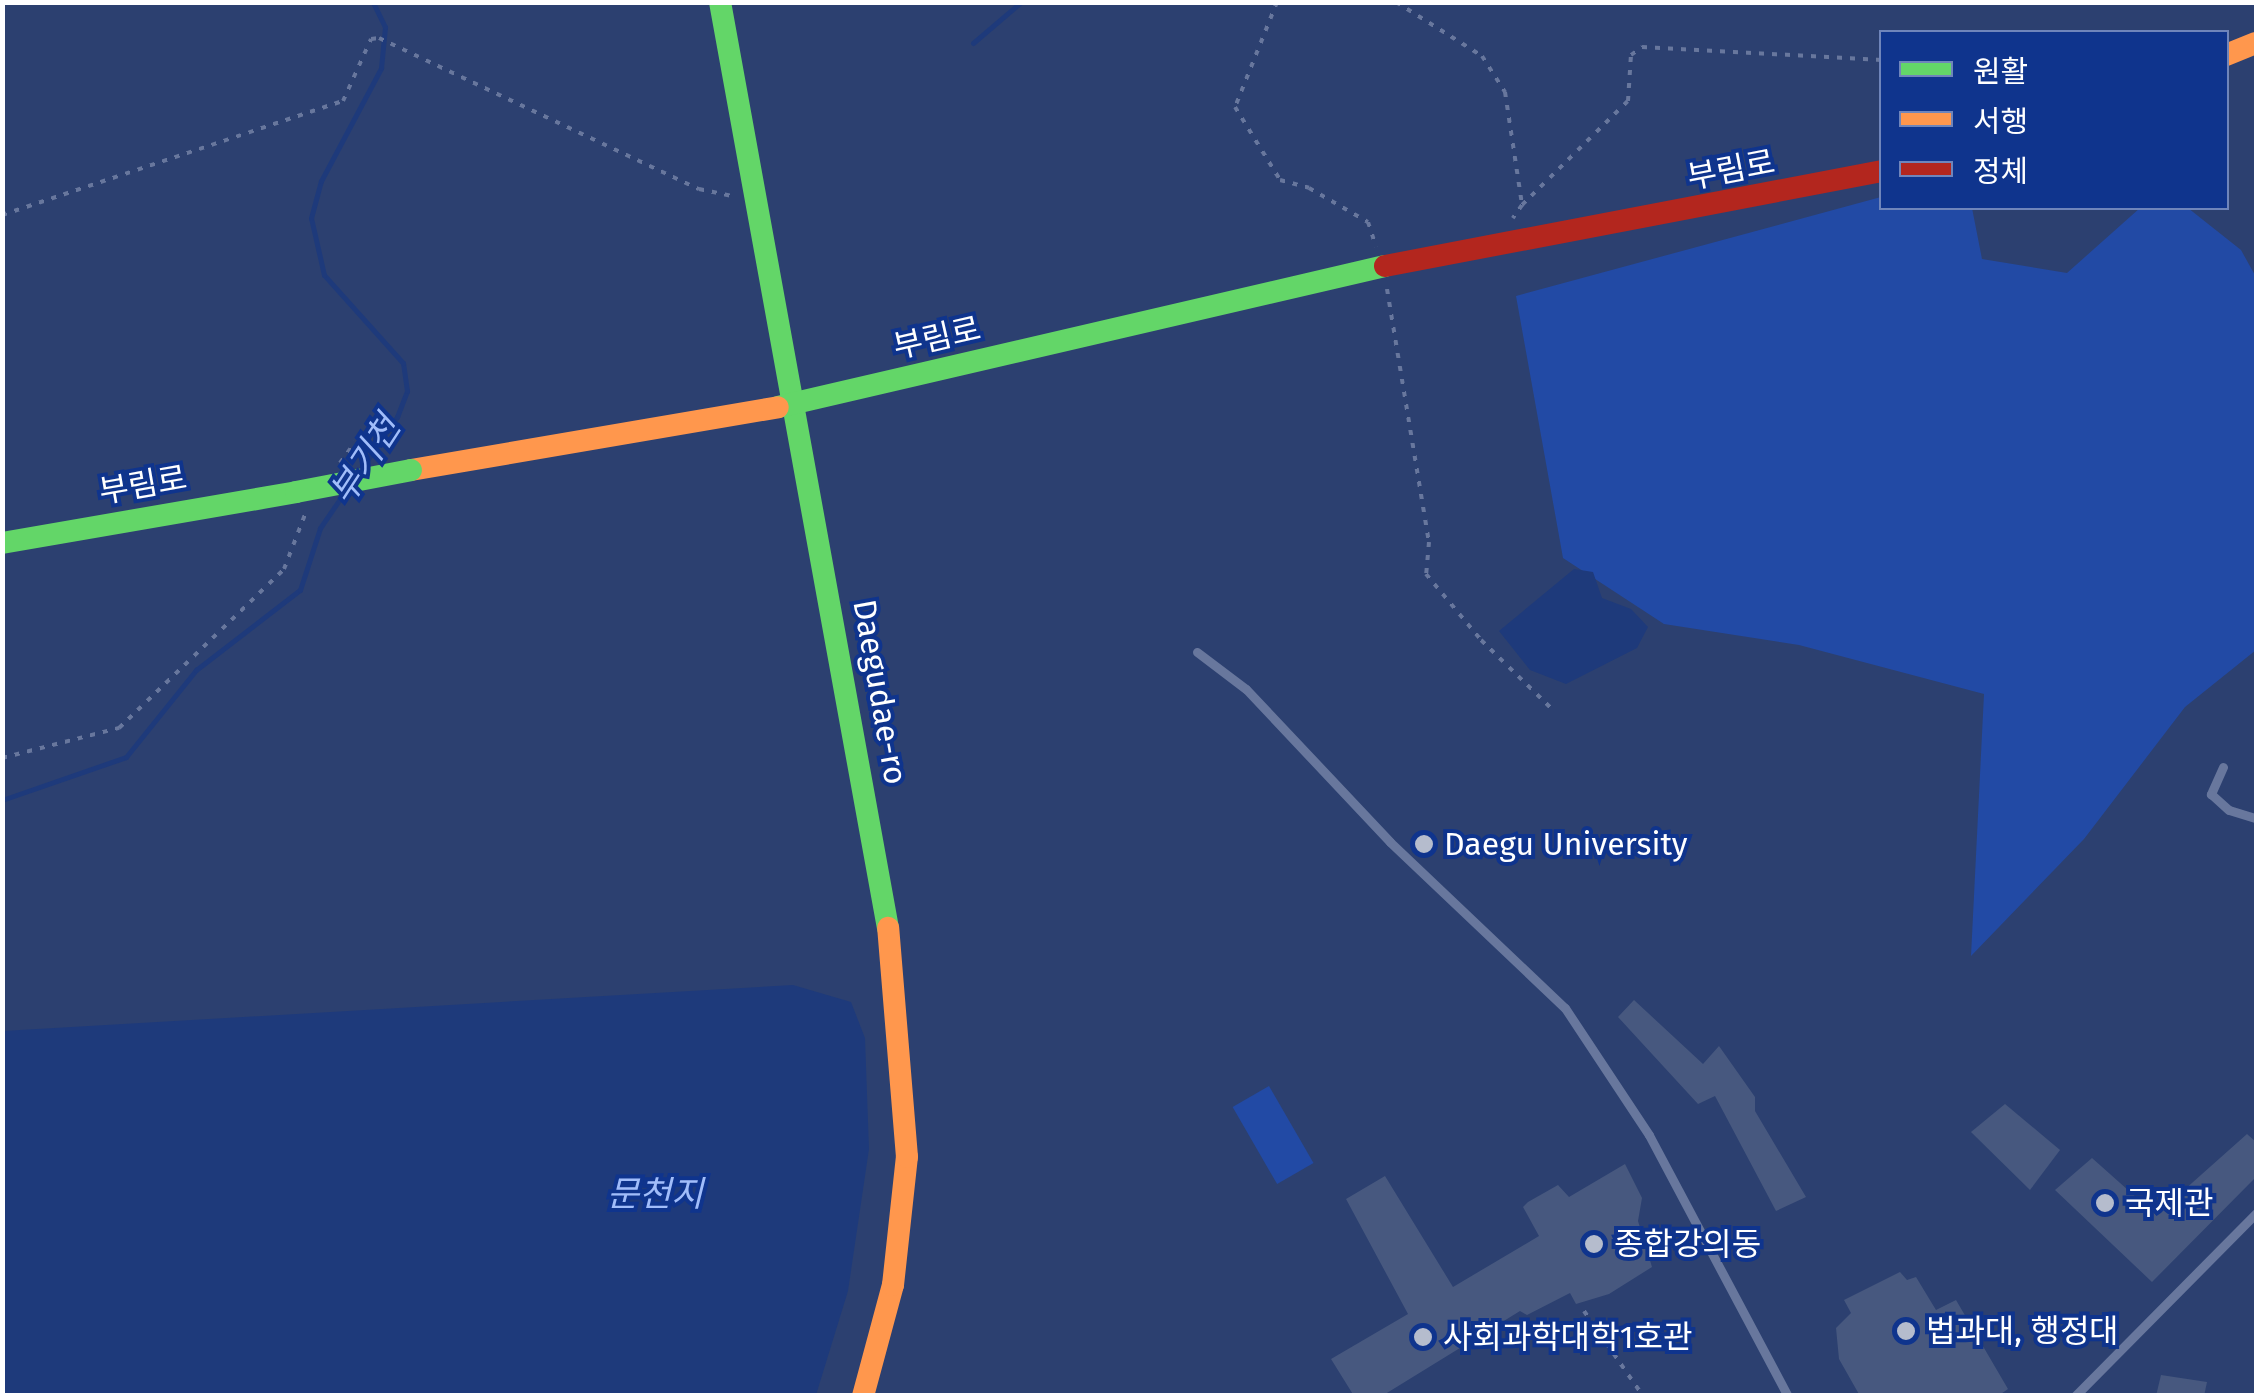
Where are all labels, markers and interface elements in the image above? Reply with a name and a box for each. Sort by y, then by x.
legend [1879,30,2229,210]
text: 원활 [1973,54,2028,90]
text: 서행 [1973,104,2028,140]
street label: 부림로 [1684,143,1778,197]
text: 정체 [1973,154,2028,190]
street label: 부림로 [890,309,984,367]
water label: 부기천 [321,408,409,512]
street label: 부림로 [96,458,190,512]
street label: Daegudae-ro [845,597,915,787]
place label: Daegu University [1444,825,1688,863]
marker: Daegu University [1413,833,1435,855]
water label: 문천지 [607,1173,703,1215]
place label: 국제관 [2125,1184,2213,1222]
marker: 국제관 [2094,1192,2116,1214]
place label: 종합강의동 [1614,1225,1761,1263]
marker: 종합강의동 [1583,1233,1605,1255]
place label: 법과대, 행정대 [1926,1312,2119,1350]
place label: 사회과학대학1호관 [1443,1318,1692,1356]
marker: 법과대, 행정대 [1895,1320,1917,1342]
marker: 사회과학대학1호관 [1412,1326,1434,1348]

